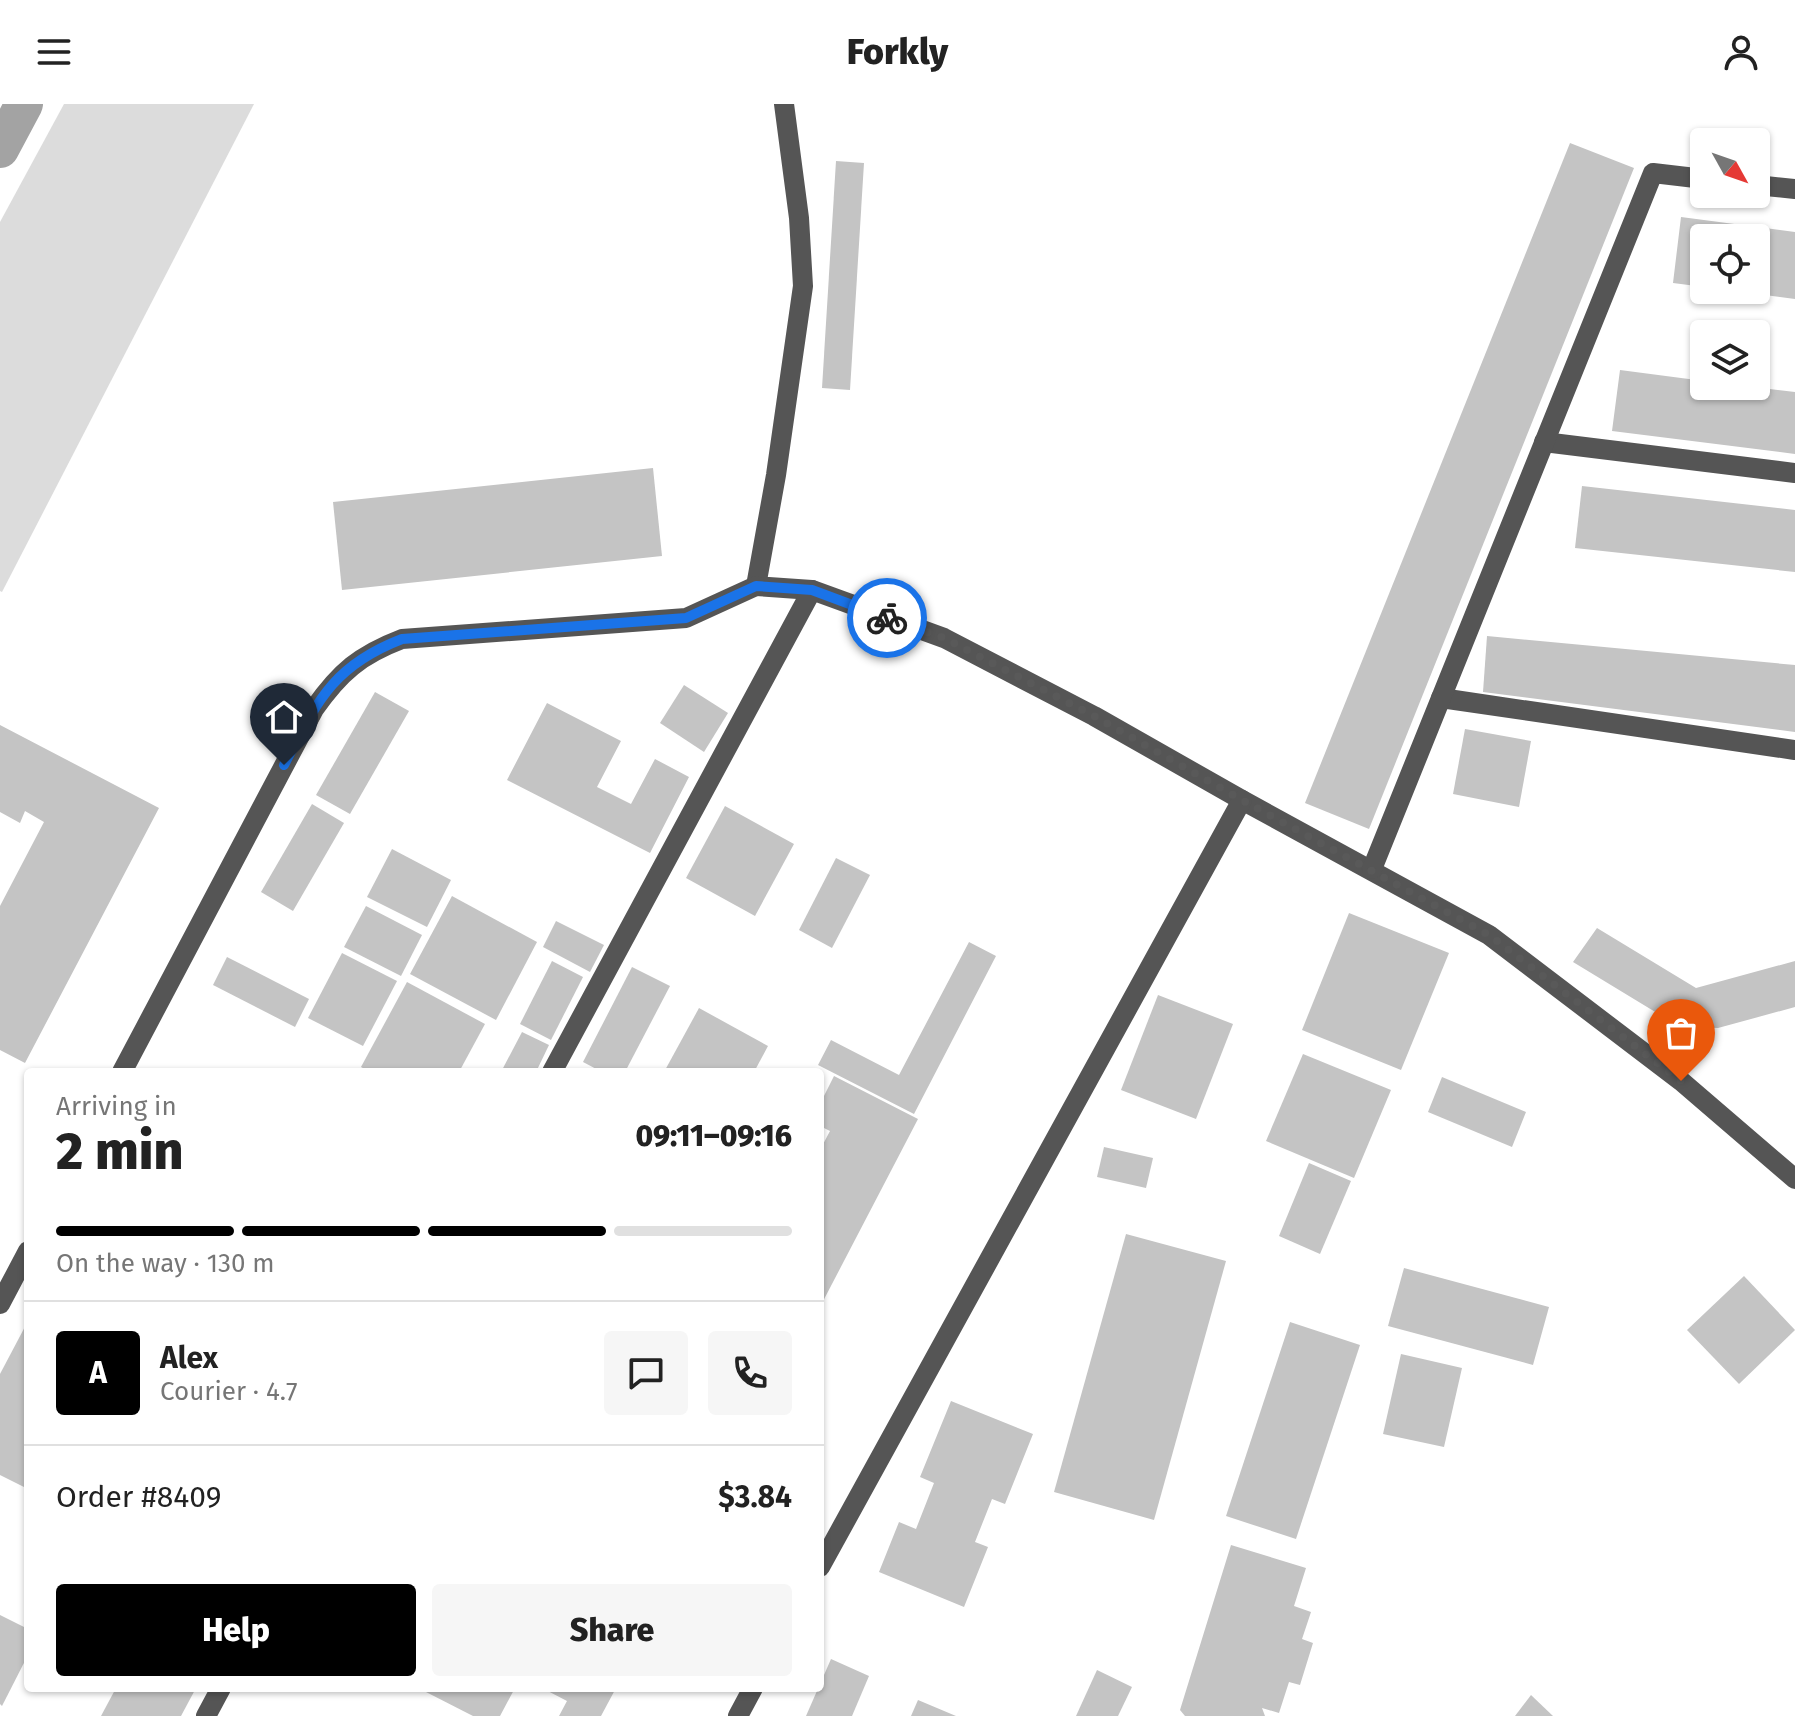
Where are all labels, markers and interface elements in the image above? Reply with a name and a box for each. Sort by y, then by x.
icon: menu [32,30,76,74]
text: Forkly [847,30,948,74]
icon: person [1719,30,1763,74]
north arrow [1690,128,1770,208]
map controls [1690,128,1770,400]
button: locate [1690,224,1770,304]
button: layers [1690,320,1770,400]
courier [847,578,927,658]
icon: bike [865,596,909,640]
pin [250,683,318,765]
icon: home [262,695,306,739]
pin [1647,999,1715,1081]
icon: bag [1659,1011,1703,1055]
text: Arriving in [56,1091,177,1122]
text: 09:11–09:16 [635,1118,792,1154]
text: 2 min [56,1120,183,1183]
text: On the way · 130 m [56,1248,275,1279]
button: chat [604,1331,688,1415]
button: phone [708,1331,792,1415]
text: Alex [160,1340,218,1376]
text: A [89,1355,107,1391]
text: Courier · 4.7 [160,1376,298,1407]
text: Order #8409 [56,1479,221,1515]
text: $3.84 [718,1479,792,1515]
button: Help [56,1584,416,1676]
button: Share [432,1584,792,1676]

